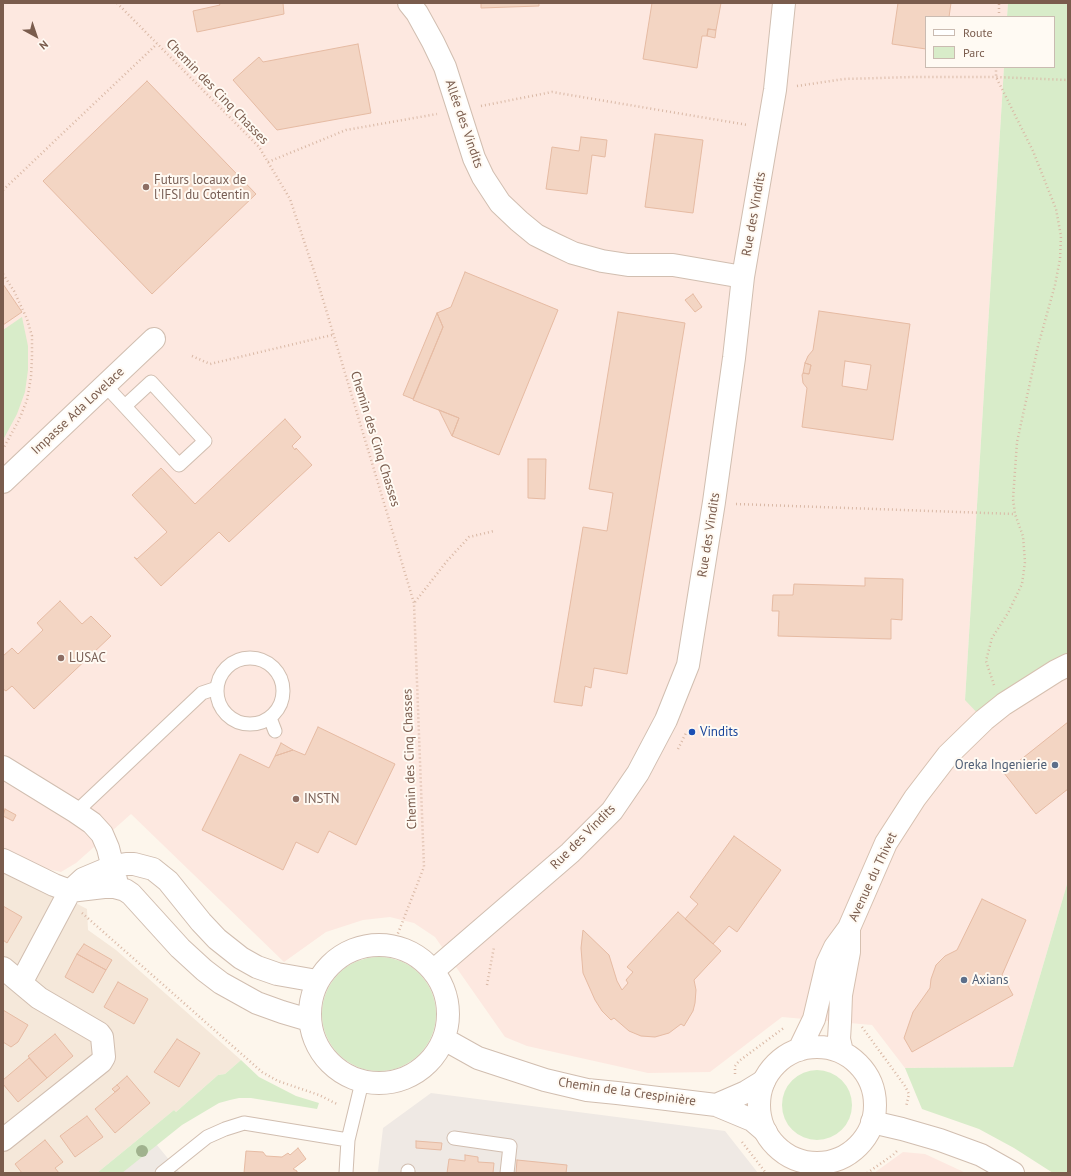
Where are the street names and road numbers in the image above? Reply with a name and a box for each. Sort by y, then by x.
street label: Chemin des Cinq Chasses [162,36,272,148]
street label: Allée des Vindits [442,78,486,170]
street label: Rue des Vindits [739,171,769,257]
street label: Impasse Ada Lovelace [28,364,128,458]
street label: Chemin des Cinq Chasses [347,369,403,509]
street label: Rue des Vindits [695,492,723,578]
street label: Chemin des Cinq Chasses [400,688,420,830]
street label: Rue des Vindits [547,801,619,873]
street label: Avenue du Thivet [846,830,900,924]
street label: Chemin de la Crespinière [557,1075,697,1109]

